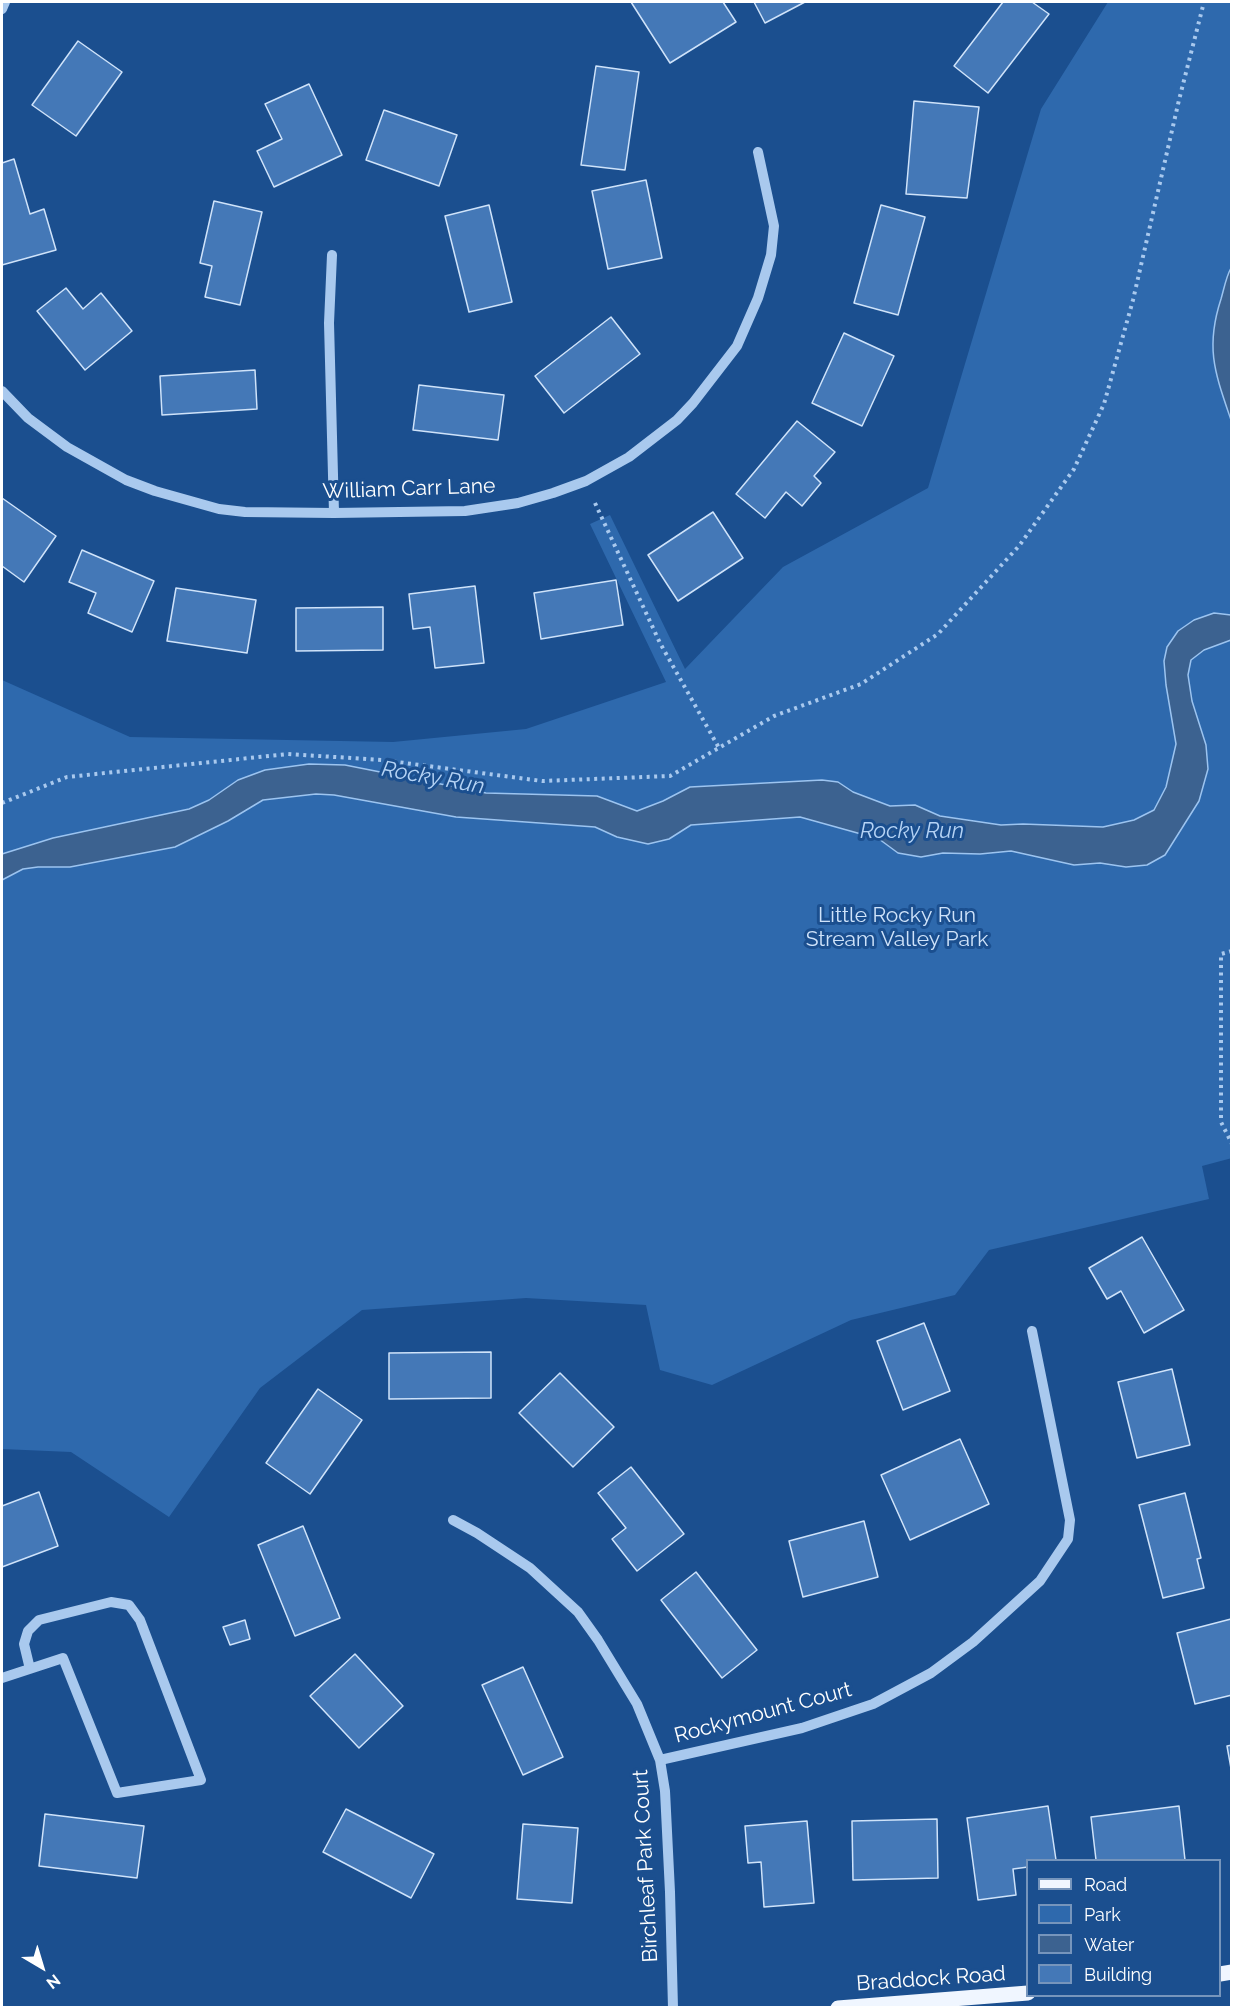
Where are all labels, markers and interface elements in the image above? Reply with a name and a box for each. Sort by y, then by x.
street label: William Carr Lane [322,473,496,505]
water label: Rocky Run [380,756,486,800]
water label: Rocky Run [860,818,964,844]
park label: Little Rocky Run Stream Valley Park [806,903,988,953]
street label: Rockymount Court [672,1677,854,1749]
street label: Birchleaf Park Court [628,1769,664,1963]
legend [1026,1859,1221,1997]
text: Road [1084,1874,1127,1895]
text: Park [1084,1904,1121,1925]
text: Water [1084,1934,1134,1955]
north arrow [12,1937,72,1997]
street label: Braddock Road [855,1961,1007,1997]
text: Building [1084,1964,1152,1985]
text: N [43,1970,64,1993]

